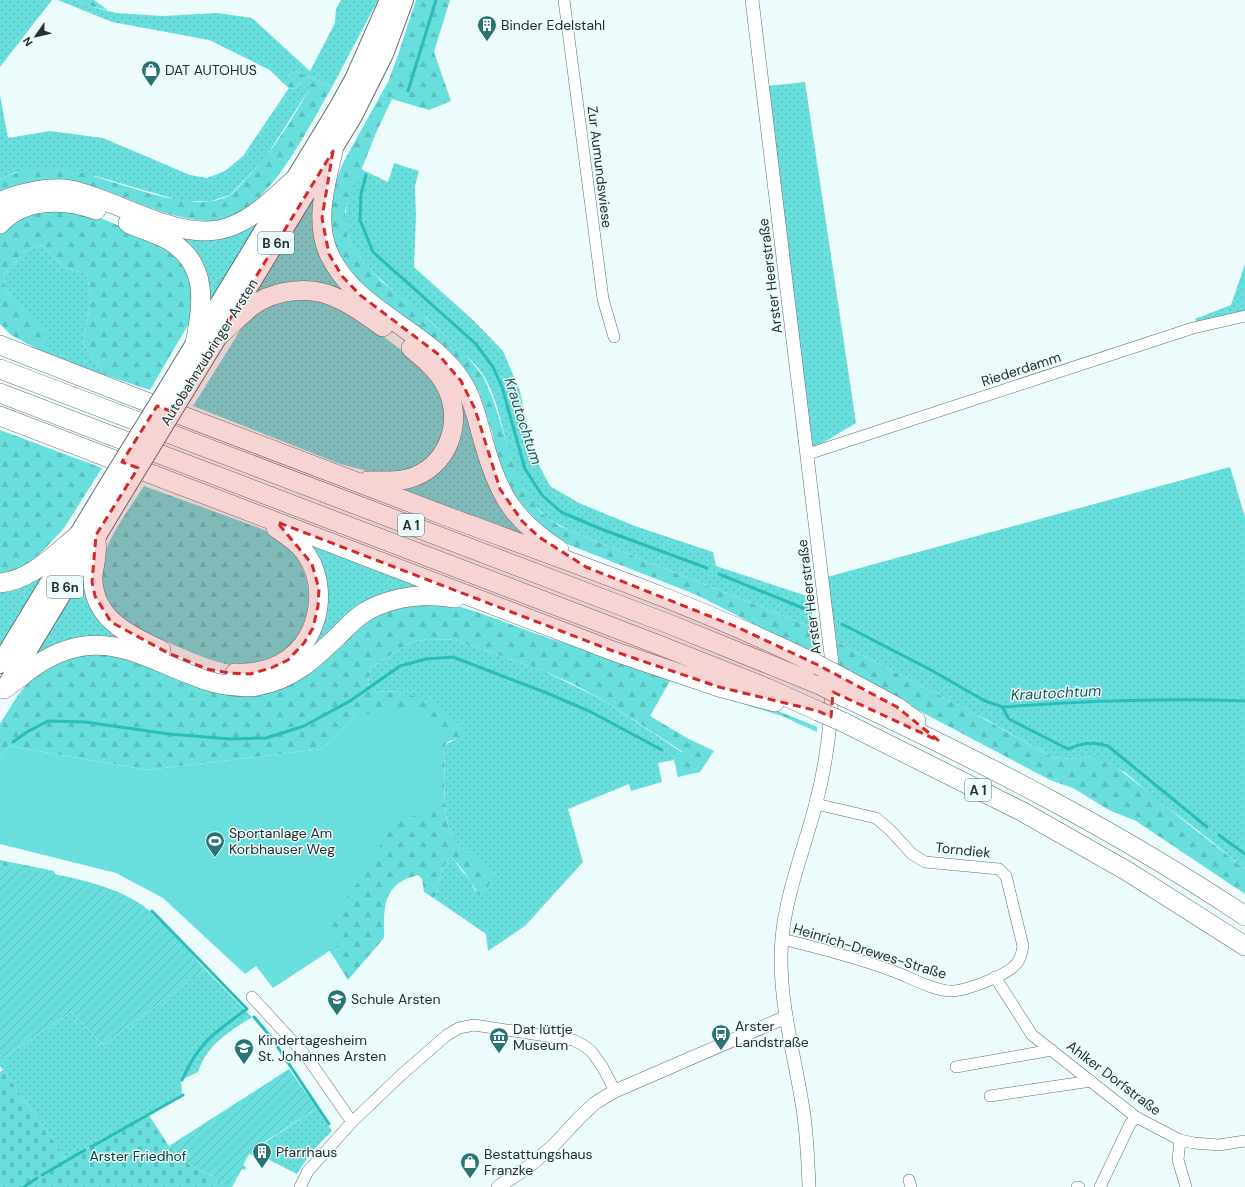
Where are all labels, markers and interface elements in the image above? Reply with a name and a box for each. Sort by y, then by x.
building icon: Binder Edelstahl [476,14,498,42]
north arrow [16,16,56,56]
place label: Binder Edelstahl [501,16,605,34]
text: N [20,34,36,49]
shop icon: DAT AUTOHUS [140,59,162,87]
place label: DAT AUTOHUS [165,61,257,79]
street label: Zur Aumundswiese [584,105,616,229]
street label: Arster Heerstraße [754,217,786,335]
road number: B 6n [258,232,294,254]
street label: Autobahnzubringer Arsten [156,275,262,429]
street label: Riederdamm [979,348,1063,390]
water label: Krautochtum [499,375,547,467]
road number: A 1 [398,514,424,536]
street label: Arster Heerstraße [793,538,825,656]
road number: B 6n [47,576,83,598]
water label: Krautochtum [1010,681,1102,705]
road number: A 1 [965,779,991,801]
place label: Sportanlage Am Korbhauser Weg [229,824,335,858]
sports icon: Sportanlage Am Korbhauser Weg [204,830,226,858]
street label: Torndiek [935,838,991,862]
street label: Heinrich-Drewes-Straße [791,919,949,983]
school or university icon: Schule Arsten [326,988,348,1016]
place label: Schule Arsten [351,990,440,1008]
place label: Arster Landstraße [735,1017,809,1051]
place label: Dat lüttje Museum [513,1020,573,1054]
bus stop icon: Arster Landstraße [710,1023,732,1051]
museum icon: Dat lüttje Museum [488,1026,510,1054]
place label: Kindertagesheim St. Johannes Arsten [258,1031,386,1065]
school or university icon: Kindertagesheim St. Johannes Arsten [233,1037,255,1065]
street label: Ahlker Dorfstraße [1063,1037,1165,1119]
building icon: Pfarrhaus [251,1141,273,1169]
place label: Pfarrhaus [276,1143,337,1161]
place label: Bestattungshaus Franzke [484,1145,593,1179]
park label: Arster Friedhof [89,1147,187,1165]
shop icon: Bestattungshaus Franzke [459,1151,481,1179]

